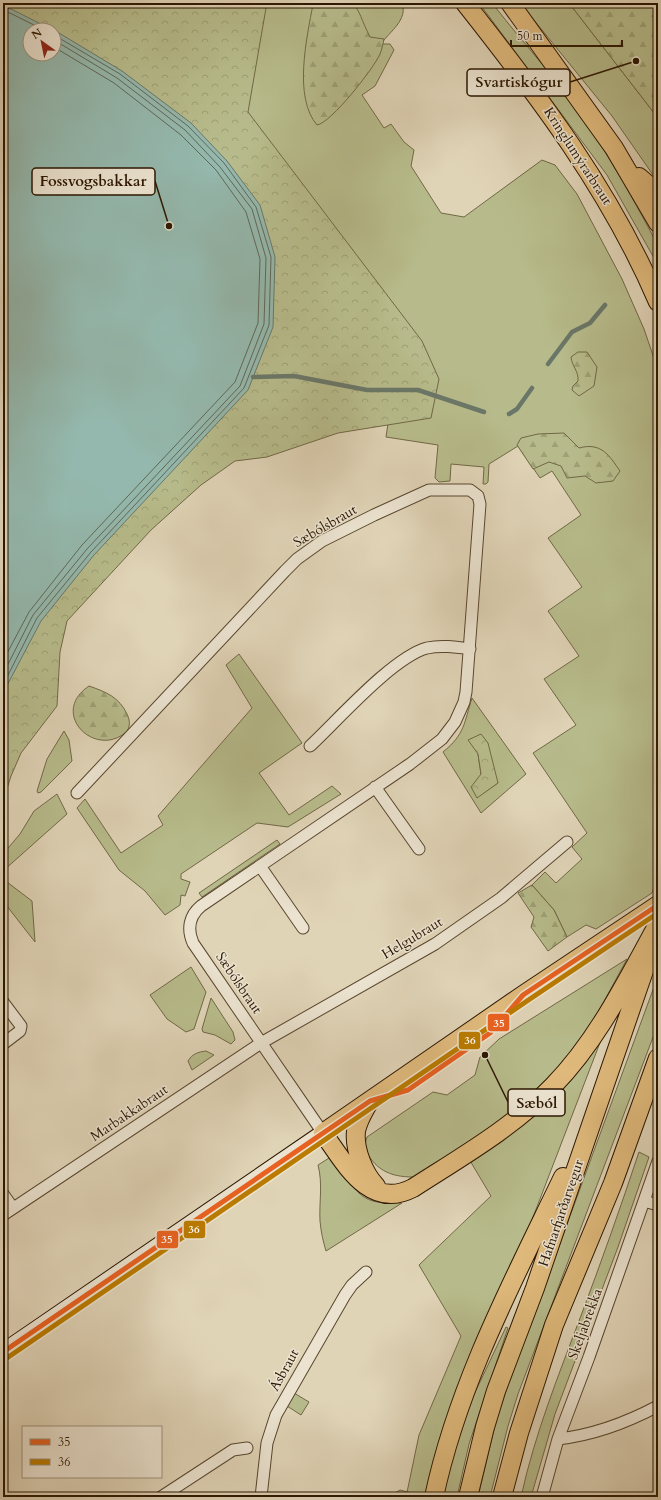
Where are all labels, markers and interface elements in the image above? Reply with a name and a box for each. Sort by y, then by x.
north arrow [22,22,62,62]
scale bar [511,22,622,48]
text: N [29,25,45,43]
text: 50 m [517,28,544,44]
callout: Svartiskógur [467,69,570,96]
text: Svartiskógur [476,72,563,92]
street label: Kringlumýrarbraut [539,103,617,209]
callout: Fossvogsbakkar [32,168,155,195]
text: Fossvogsbakkar [40,171,147,191]
street label: Sæbólsbraut [290,500,361,552]
street label: Helgubraut [378,912,446,964]
street label: Sæbólsbraut [211,948,267,1018]
line badge: 35 [487,1013,510,1032]
text: 35 [493,1016,505,1031]
line badge: 36 [458,1031,481,1050]
text: 36 [464,1033,476,1048]
street label: Marbakkabraut [86,1080,172,1146]
callout: Sæból [508,1089,565,1116]
text: Sæból [517,1093,558,1113]
street label: Hafnarfjarðarvegur [534,1156,589,1269]
line badge: 36 [183,1220,206,1239]
text: 36 [188,1222,200,1237]
line badge: 35 [156,1230,179,1249]
text: 35 [161,1232,173,1247]
street label: Skeljabrekka [563,1286,607,1362]
street label: Ásbraut [265,1345,304,1394]
legend [22,1426,162,1478]
text: 35 [58,1434,70,1450]
text: 36 [58,1454,70,1470]

